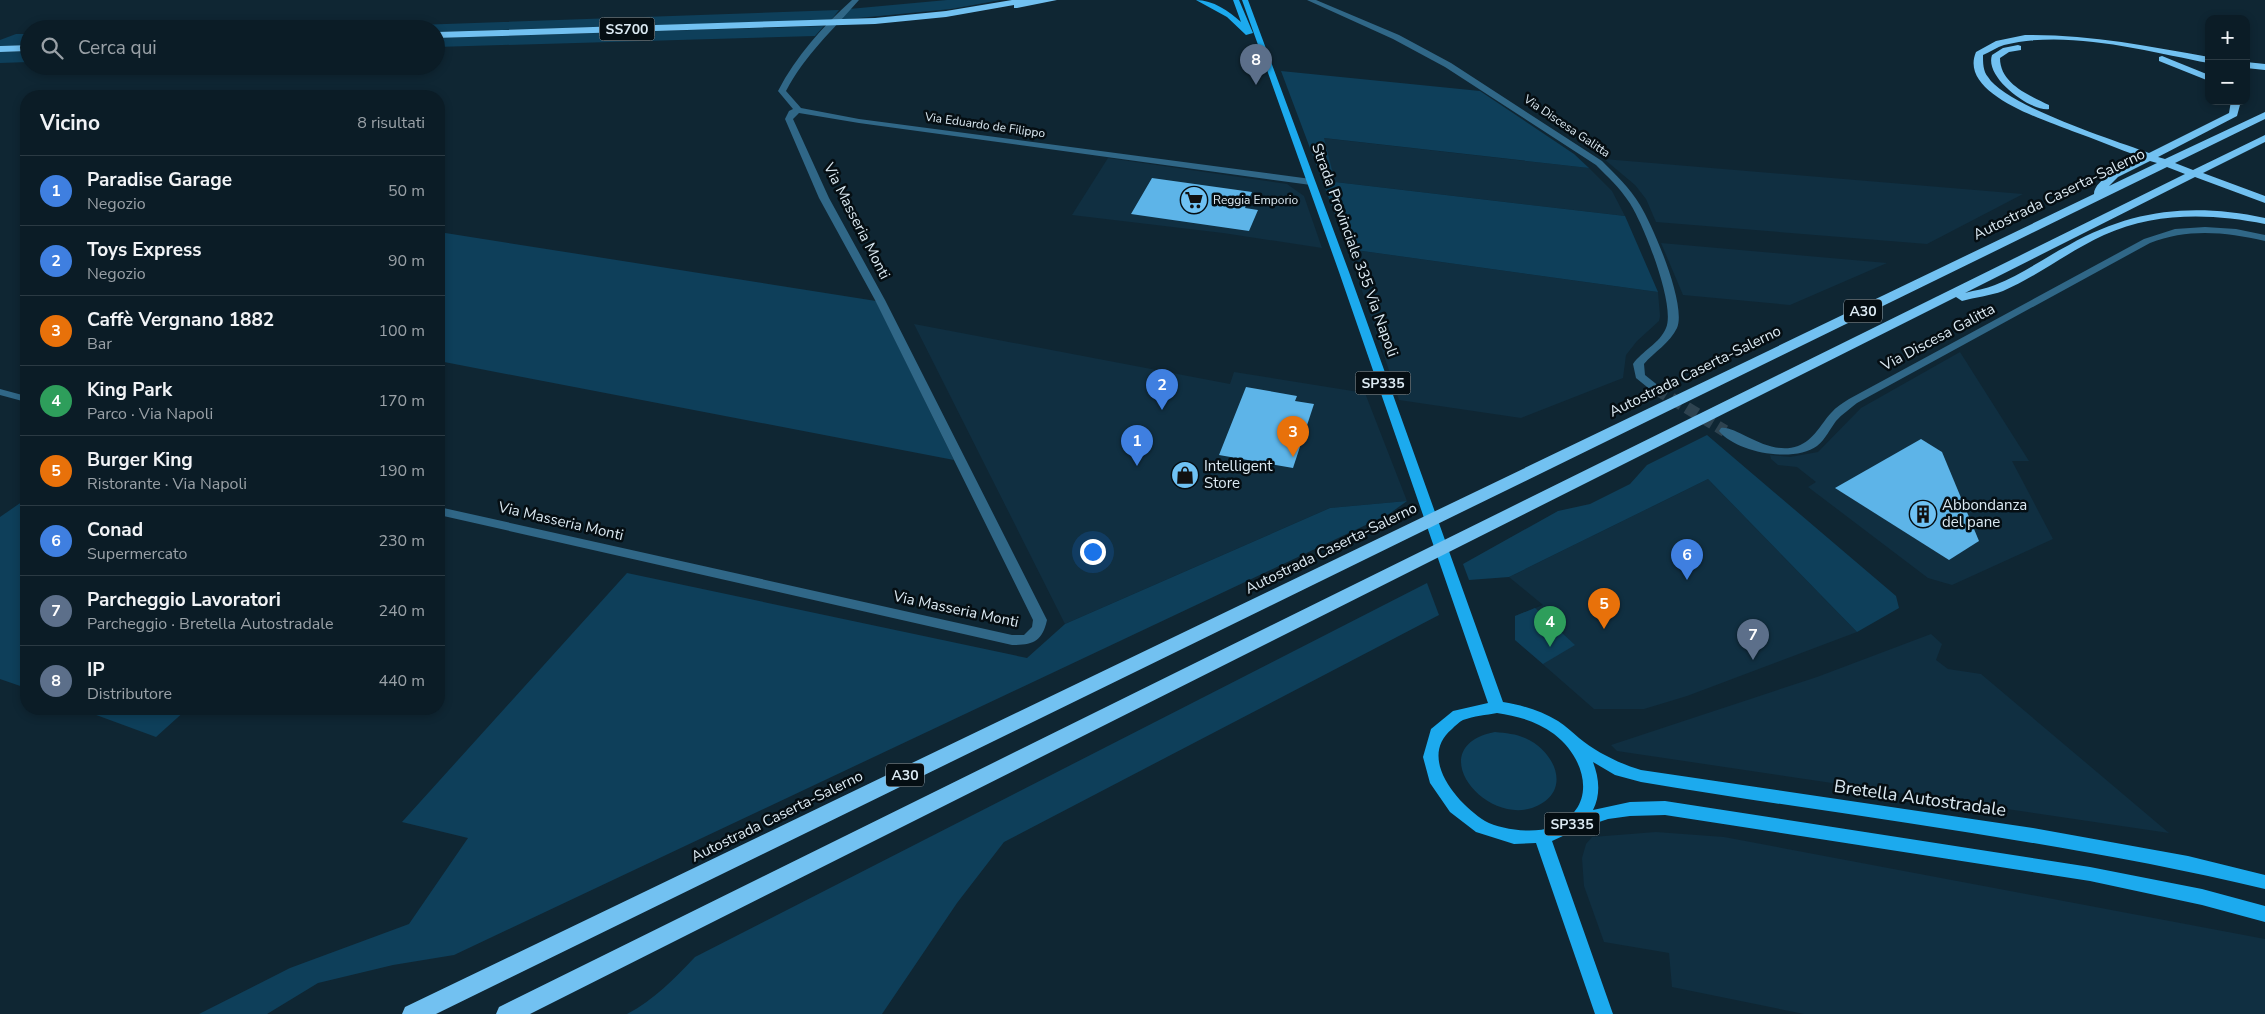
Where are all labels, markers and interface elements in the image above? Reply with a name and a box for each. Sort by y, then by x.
map controls [2205,15,2250,105]
button: + [2205,15,2250,60]
road number: SS700 [600,18,654,40]
search box [20,20,445,75]
icon: search [38,34,66,62]
text: Cerca qui [78,35,157,61]
pin: 8 [1240,44,1272,85]
button: − [2205,60,2250,105]
street label: Via Discesa Galitta [1520,91,1613,161]
street label: Via Eduardo de Filippo [923,108,1047,141]
text: Vicino [40,109,100,137]
text: 8 risultati [357,112,425,134]
street label: Strada Provinciale 335 Via Napoli [1307,140,1403,360]
street label: Autostrada Caserta-Salerno [1970,144,2148,244]
street label: Via Masseria Monti [819,159,895,283]
text: Paradise Garage [87,167,232,193]
text: 1 [51,180,61,202]
text: 50 m [388,180,425,202]
supermarket icon: Reggia Emporio [1179,185,1209,215]
place label: Reggia Emporio [1213,192,1299,208]
text: Negozio [87,193,146,215]
text: Toys Express [87,237,202,263]
text: 2 [51,250,61,272]
text: 90 m [388,250,425,272]
text: Negozio [87,263,146,285]
street label: Via Discesa Galitta [1877,299,1998,376]
road number: A30 [1844,300,1882,322]
text: Caffè Vergnano 1882 [87,307,274,333]
text: 3 [51,320,61,342]
text: 100 m [378,320,425,342]
street label: Autostrada Caserta-Salerno [1606,321,1784,421]
text: Bar [87,333,112,355]
pin: 2 [1146,369,1178,410]
road number: SP335 [1356,372,1410,394]
text: King Park [87,377,172,403]
text: 4 [51,390,61,412]
text: 170 m [378,390,425,412]
text: Parco · Via Napoli [87,403,213,425]
pin: 3 [1277,416,1309,457]
pin: 1 [1121,425,1153,466]
text: Burger King [87,447,193,473]
place label: Intelligent Store [1204,456,1273,493]
text: 5 [51,460,61,482]
text: 190 m [378,460,425,482]
shop icon: Intelligent Store [1170,460,1200,490]
text: Ristorante · Via Napoli [87,473,247,495]
place label: Abbondanza del pane [1942,495,2027,532]
street label: Via Masseria Monti [495,497,626,545]
street label: Autostrada Caserta-Salerno [1242,498,1420,598]
building icon: Abbondanza del pane [1908,499,1938,529]
text: Conad [87,517,143,543]
text: 6 [51,530,61,552]
text: 230 m [378,530,425,552]
your location [1080,539,1106,565]
pin: 6 [1671,539,1703,580]
text: Supermercato [87,543,187,565]
street label: Via Masseria Monti [890,586,1021,632]
text: Parcheggio Lavoratori [87,587,281,613]
pin: 5 [1588,588,1620,629]
text: 7 [51,600,61,622]
text: 240 m [378,600,425,622]
pin: 4 [1534,606,1566,647]
text: Parcheggio · Bretella Autostradale [87,613,334,635]
pin: 7 [1737,619,1769,660]
text: IP [87,657,105,683]
text: 8 [51,670,61,692]
text: 440 m [378,670,425,692]
text: Distributore [87,683,172,705]
road number: A30 [886,764,924,786]
street label: Autostrada Caserta-Salerno [688,766,866,866]
street label: Bretella Autostradale [1832,774,2008,822]
road number: SP335 [1544,812,1600,836]

